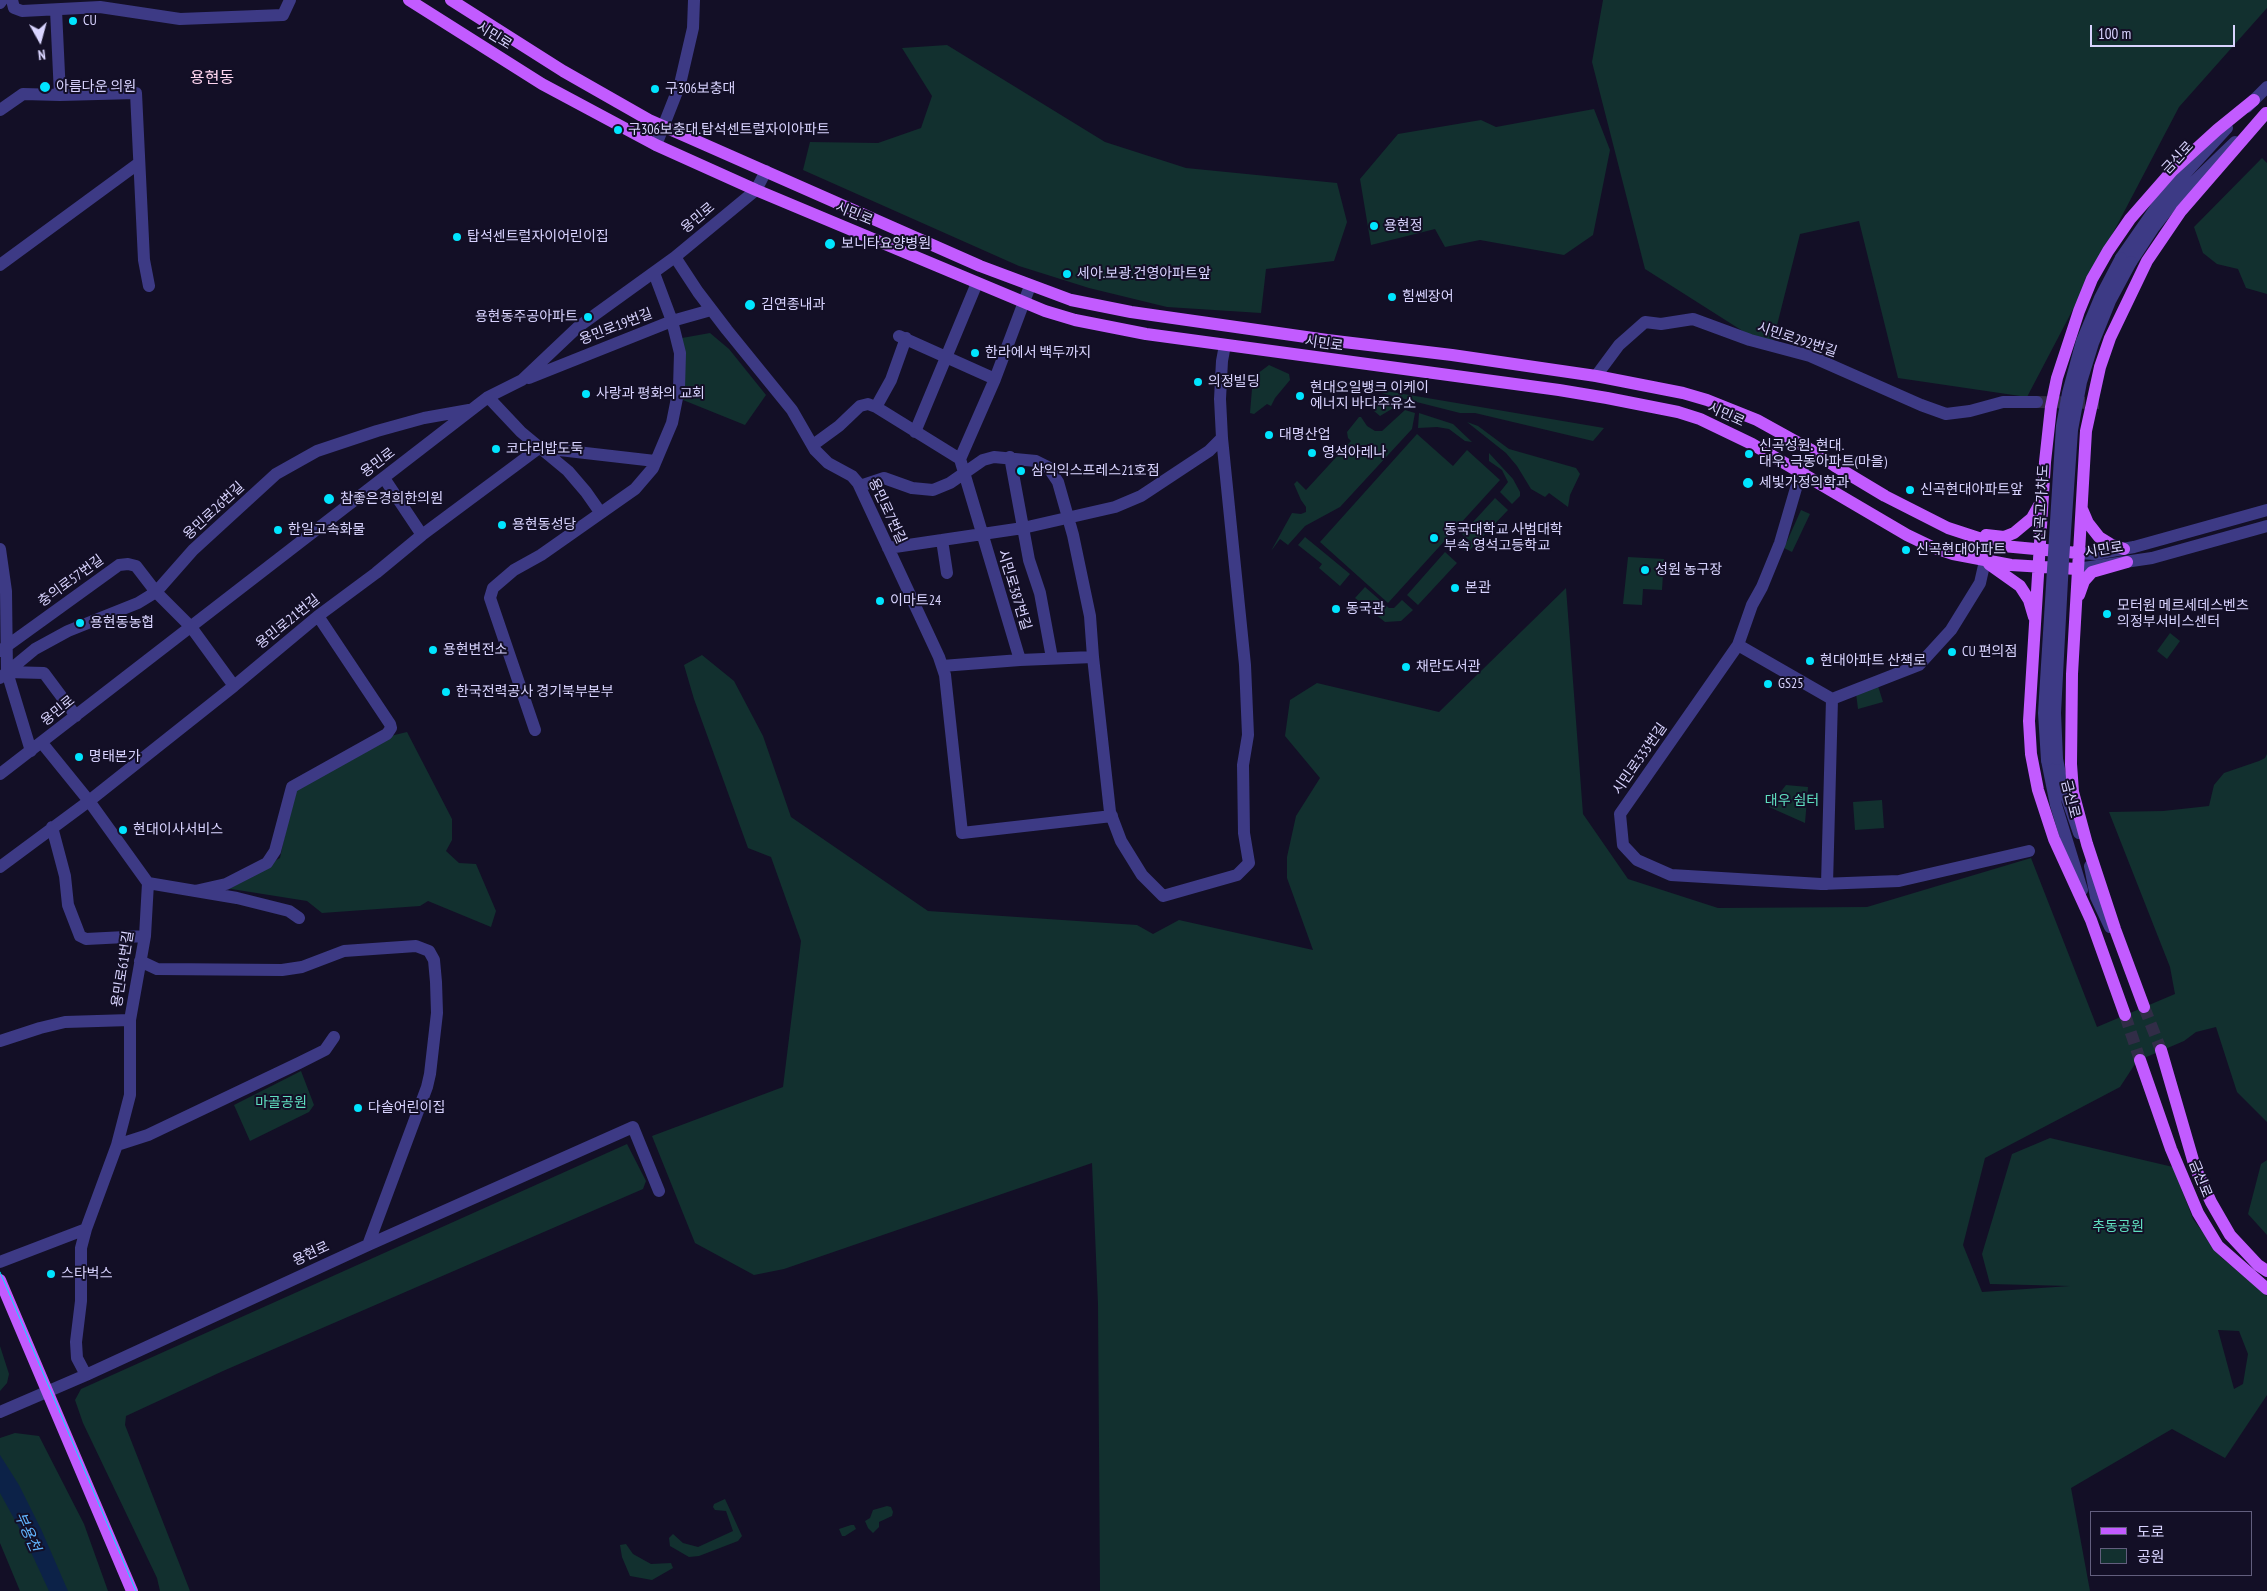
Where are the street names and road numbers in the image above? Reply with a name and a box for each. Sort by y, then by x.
street label: 시민로 [473,19,515,53]
street label: 금신로 [2159,138,2197,178]
street label: 용민로 [678,199,718,237]
street label: 시민로 [833,199,875,229]
street label: 용민로19번길 [577,305,655,349]
street label: 시민로292번길 [1755,319,1839,361]
street label: 시민로 [1304,333,1344,355]
street label: 시민로 [1705,399,1747,431]
street label: 용민로 [358,445,398,481]
street label: 신곡고가차도 [2032,464,2052,542]
street label: 용민로7번길 [864,475,910,547]
street label: 용민로26번길 [180,479,248,543]
street label: 시민로 [2084,539,2124,561]
street label: 시민로387번길 [994,548,1034,632]
street label: 충의로57번길 [35,552,107,610]
street label: 용민로21번길 [253,591,323,653]
street label: 용민로 [38,692,78,730]
street label: 시민로333번길 [1609,720,1671,798]
street label: 금신로 [2057,778,2083,820]
street label: 용민로61번길 [109,930,137,1008]
street label: 금신로 [2185,1158,2215,1200]
street label: 용현로 [290,1238,332,1270]

